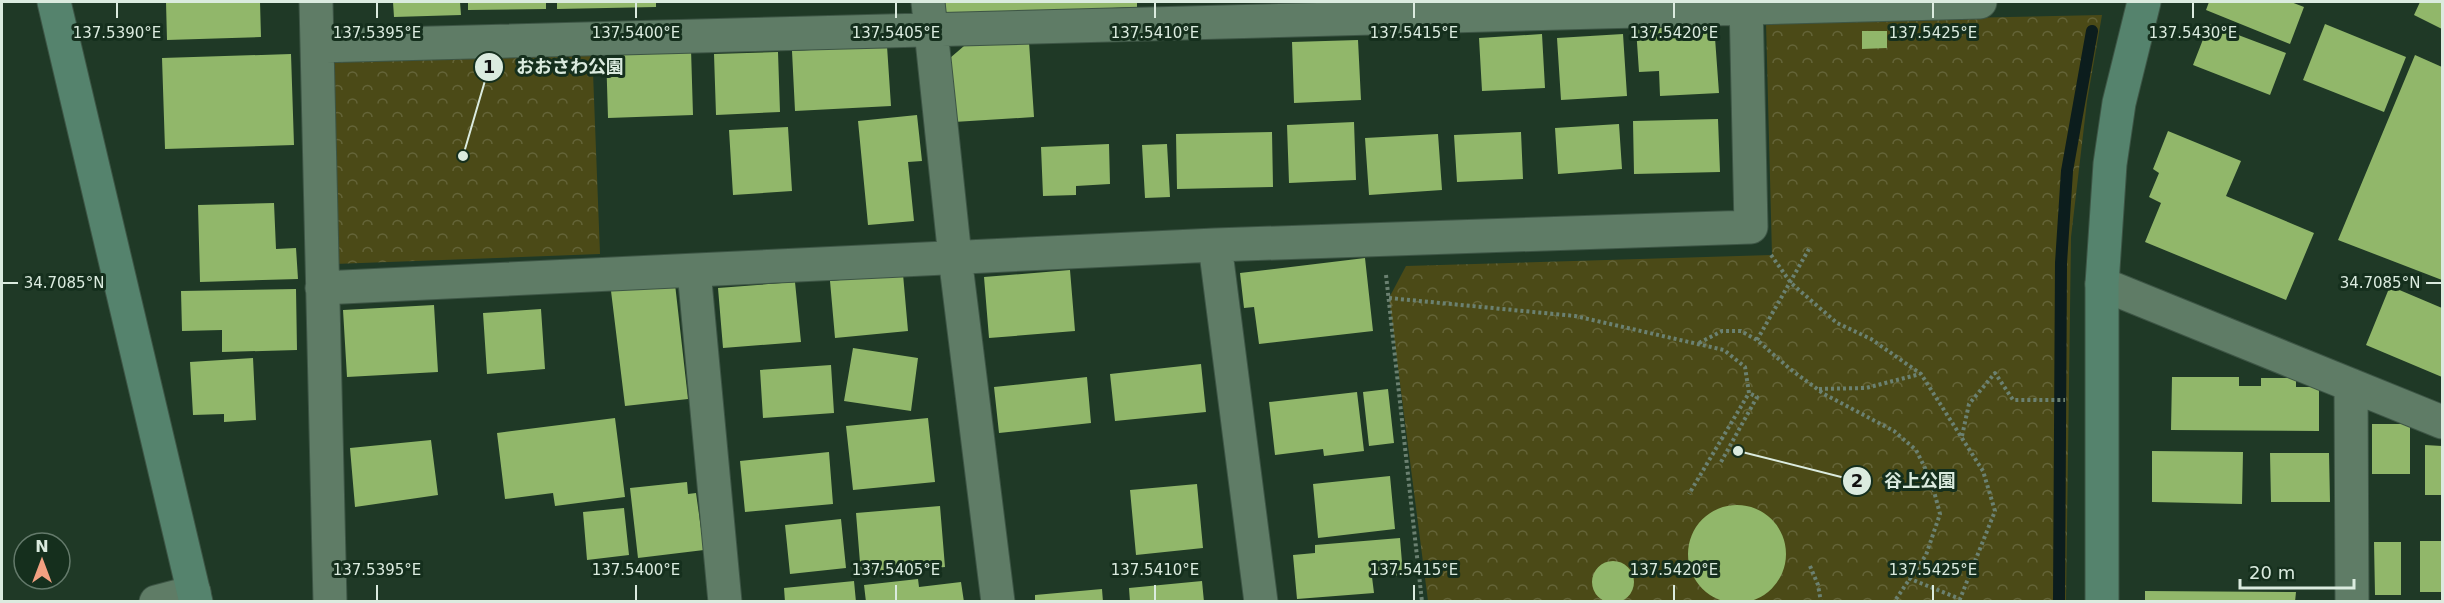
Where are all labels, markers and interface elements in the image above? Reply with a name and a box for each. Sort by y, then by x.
text: 137.5390°E [73,24,161,42]
text: 137.5395°E [333,24,421,42]
text: 137.5400°E [592,24,680,42]
text: 137.5405°E [852,24,940,42]
text: 137.5410°E [1111,24,1199,42]
text: 137.5415°E [1370,24,1458,42]
text: 137.5420°E [1630,24,1718,42]
text: 137.5425°E [1889,24,1977,42]
text: 137.5430°E [2149,24,2237,42]
callout: おおさわ公園 [474,49,636,85]
text: 1 [483,56,495,77]
text: おおさわ公園 [516,56,624,77]
text: 34.7085°N [24,274,104,292]
text: 34.7085°N [2340,274,2420,292]
callout: 谷上公園 [1842,463,1968,499]
text: 2 [1851,470,1863,491]
text: 谷上公園 [1884,470,1956,491]
north arrow [12,531,72,591]
text: N [35,537,49,556]
scale bar [2240,552,2354,590]
text: 137.5395°E [333,561,421,579]
text: 137.5400°E [592,561,680,579]
text: 137.5405°E [852,561,940,579]
text: 137.5410°E [1111,561,1199,579]
text: 137.5415°E [1370,561,1458,579]
text: 137.5420°E [1630,561,1718,579]
text: 137.5425°E [1889,561,1977,579]
text: 20 m [2249,562,2295,583]

